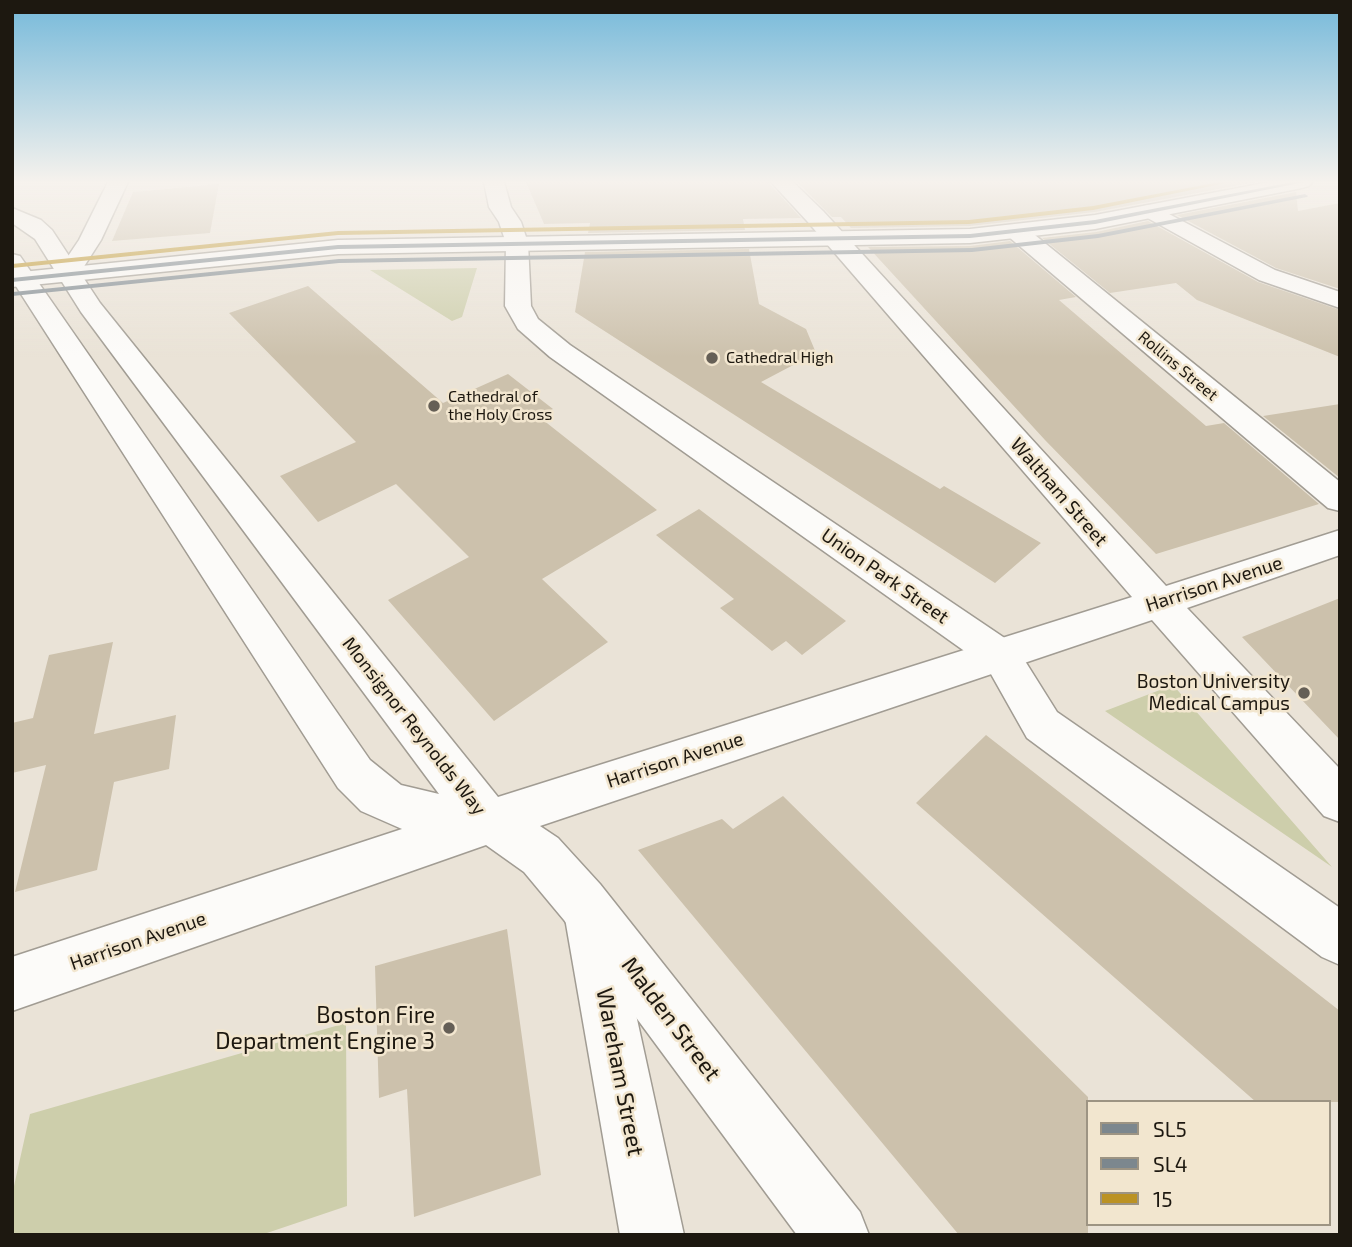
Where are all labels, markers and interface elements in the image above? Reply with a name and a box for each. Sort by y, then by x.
street label: Rollins Street [1134,327,1222,405]
place label: Cathedral High [726,348,833,368]
marker: Cathedral High [704,350,720,366]
place label: Cathedral of the Holy Cross [448,387,552,425]
marker: Cathedral of the Holy Cross [426,398,442,414]
street label: Waltham Street [1006,433,1112,551]
street label: Union Park Street [817,524,953,628]
street label: Harrison Avenue [1143,551,1285,617]
street label: Monsignor Reynolds Way [337,632,491,820]
place label: Boston University Medical Campus [1137,671,1290,715]
marker: Boston University Medical Campus [1296,685,1312,701]
street label: Harrison Avenue [604,727,746,793]
street label: Harrison Avenue [67,907,209,975]
street label: Malden Street [616,952,726,1086]
street label: Wareham Street [590,986,650,1158]
place label: Boston Fire Department Engine 3 [215,1001,435,1055]
marker: Boston Fire Department Engine 3 [441,1020,457,1036]
legend [1086,1100,1331,1226]
text: SL5 [1153,1116,1187,1141]
text: SL4 [1153,1151,1188,1176]
text: 15 [1153,1186,1173,1211]

